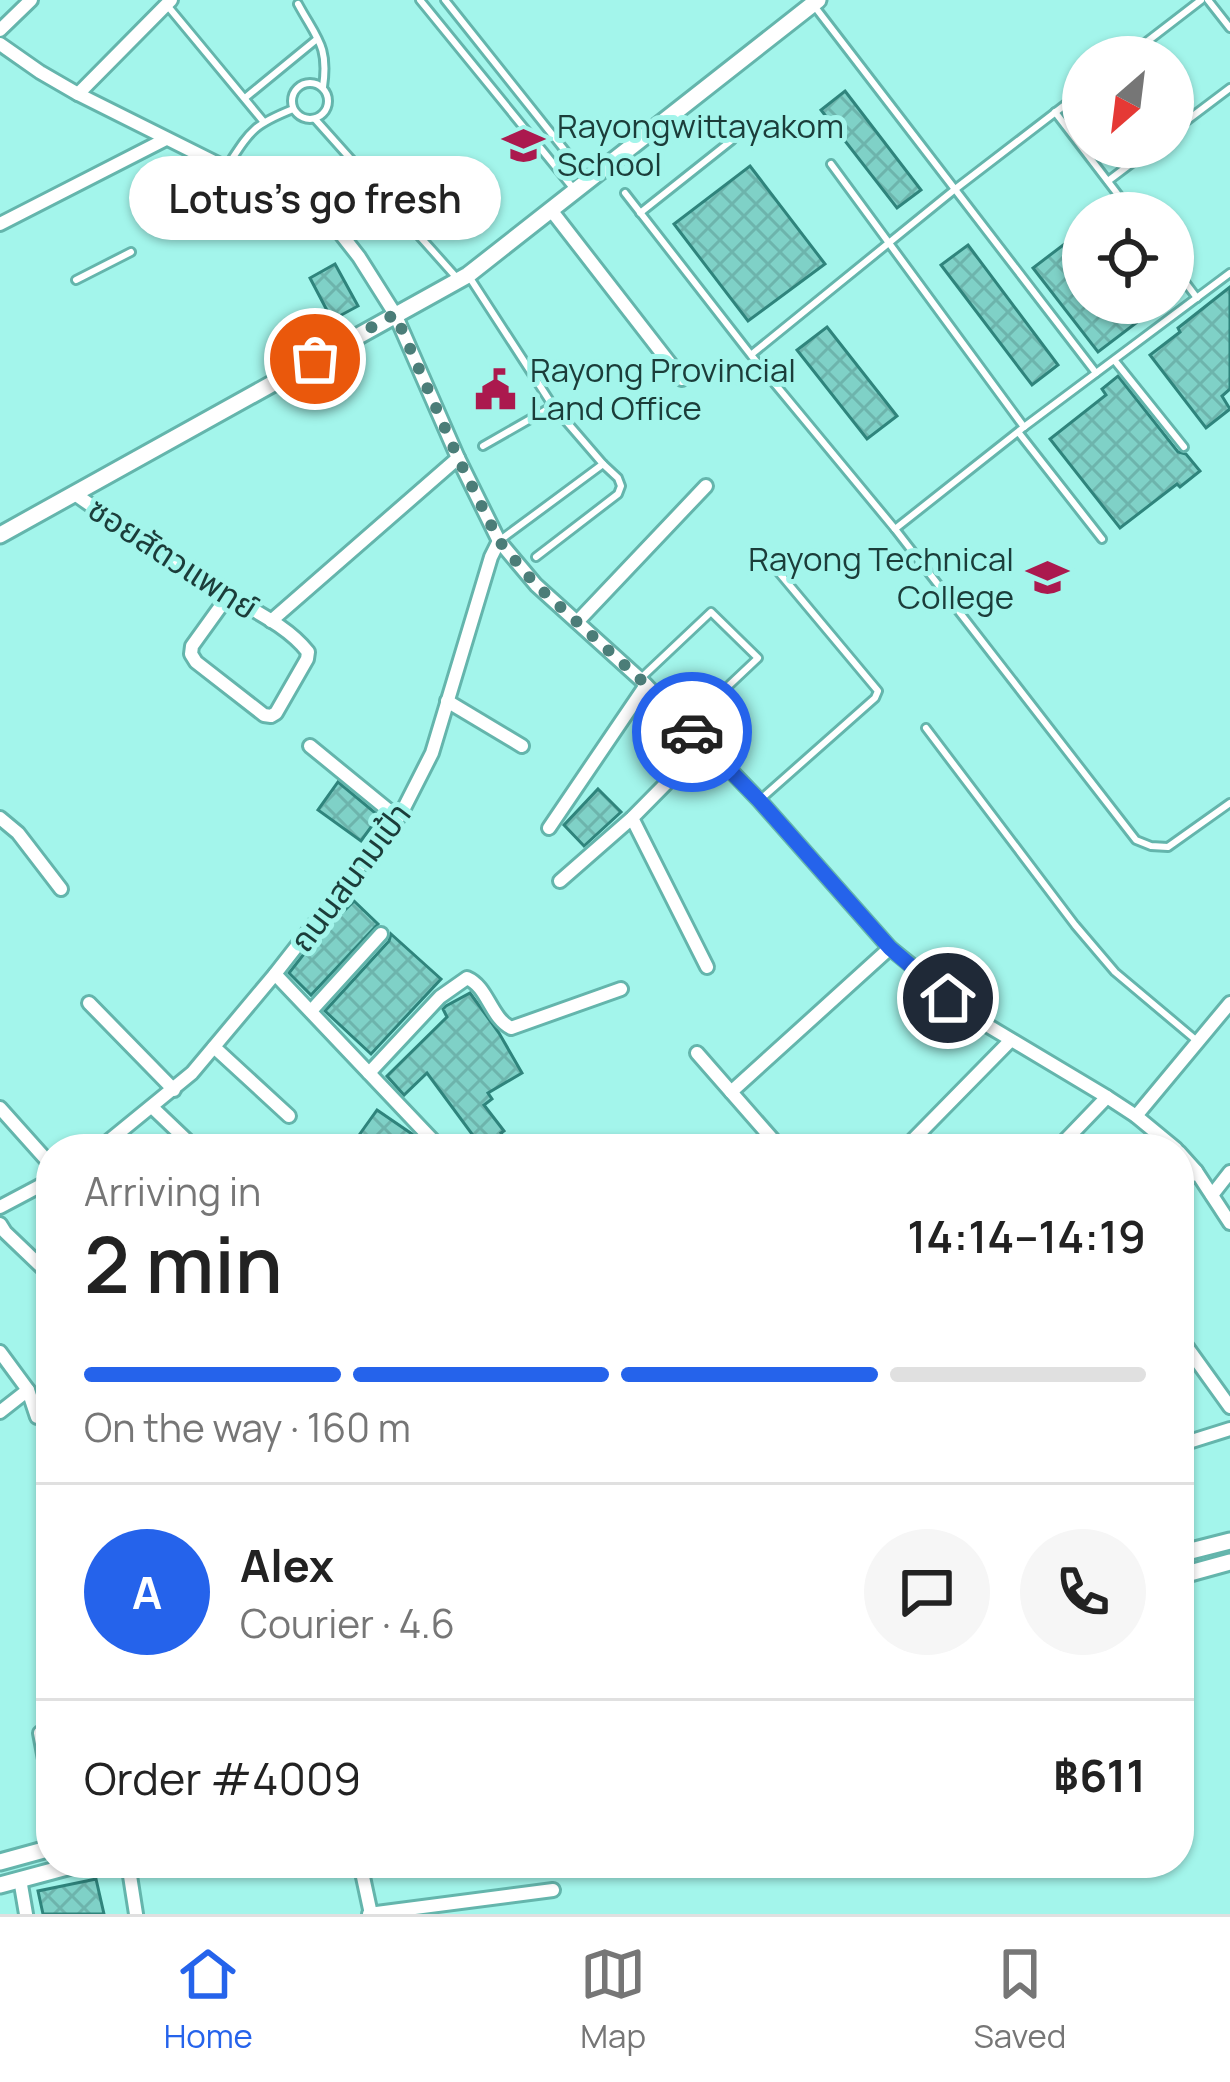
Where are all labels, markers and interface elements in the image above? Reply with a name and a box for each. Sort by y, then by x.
north arrow [1062,36,1194,168]
map controls [1062,36,1194,324]
place label: Rayongwittayakom School [557,103,844,186]
school or university icon: Rayongwittayakom School [500,122,546,168]
callout: Lotus's go fresh [129,155,501,239]
text: Lotus's go fresh [168,171,462,225]
button: locate [1062,192,1194,324]
pin [264,308,366,410]
icon: bag [282,326,348,392]
place label: Rayong Provincial Land Office [530,347,796,430]
public building icon: Rayong Provincial Land Office [473,366,519,412]
street label: ซอยสัตวแพทย์ [80,486,267,629]
place label: Rayong Technical College [748,536,1014,619]
school or university icon: Rayong Technical College [1025,555,1071,601]
courier [632,672,752,792]
icon: car [659,699,725,765]
street label: ถนนสนามเป้า [279,793,420,960]
pin [897,947,999,1049]
icon: home [915,965,981,1031]
text: Arriving in [84,1164,261,1218]
text: 14:14–14:19 [907,1205,1146,1267]
text: 2 min [84,1210,283,1316]
text: On the way · 160 m [84,1400,411,1454]
button: chat [864,1529,990,1655]
button: phone [1020,1529,1146,1655]
text: Alex [240,1534,334,1596]
text: A [132,1561,162,1623]
text: Courier · 4.6 [240,1596,455,1650]
text: ฿611 [1053,1744,1146,1806]
text: Order #4009 [84,1747,361,1809]
tab: Home [164,1941,253,2058]
tab: Map [580,1941,646,2058]
tab: Saved [973,1941,1066,2058]

